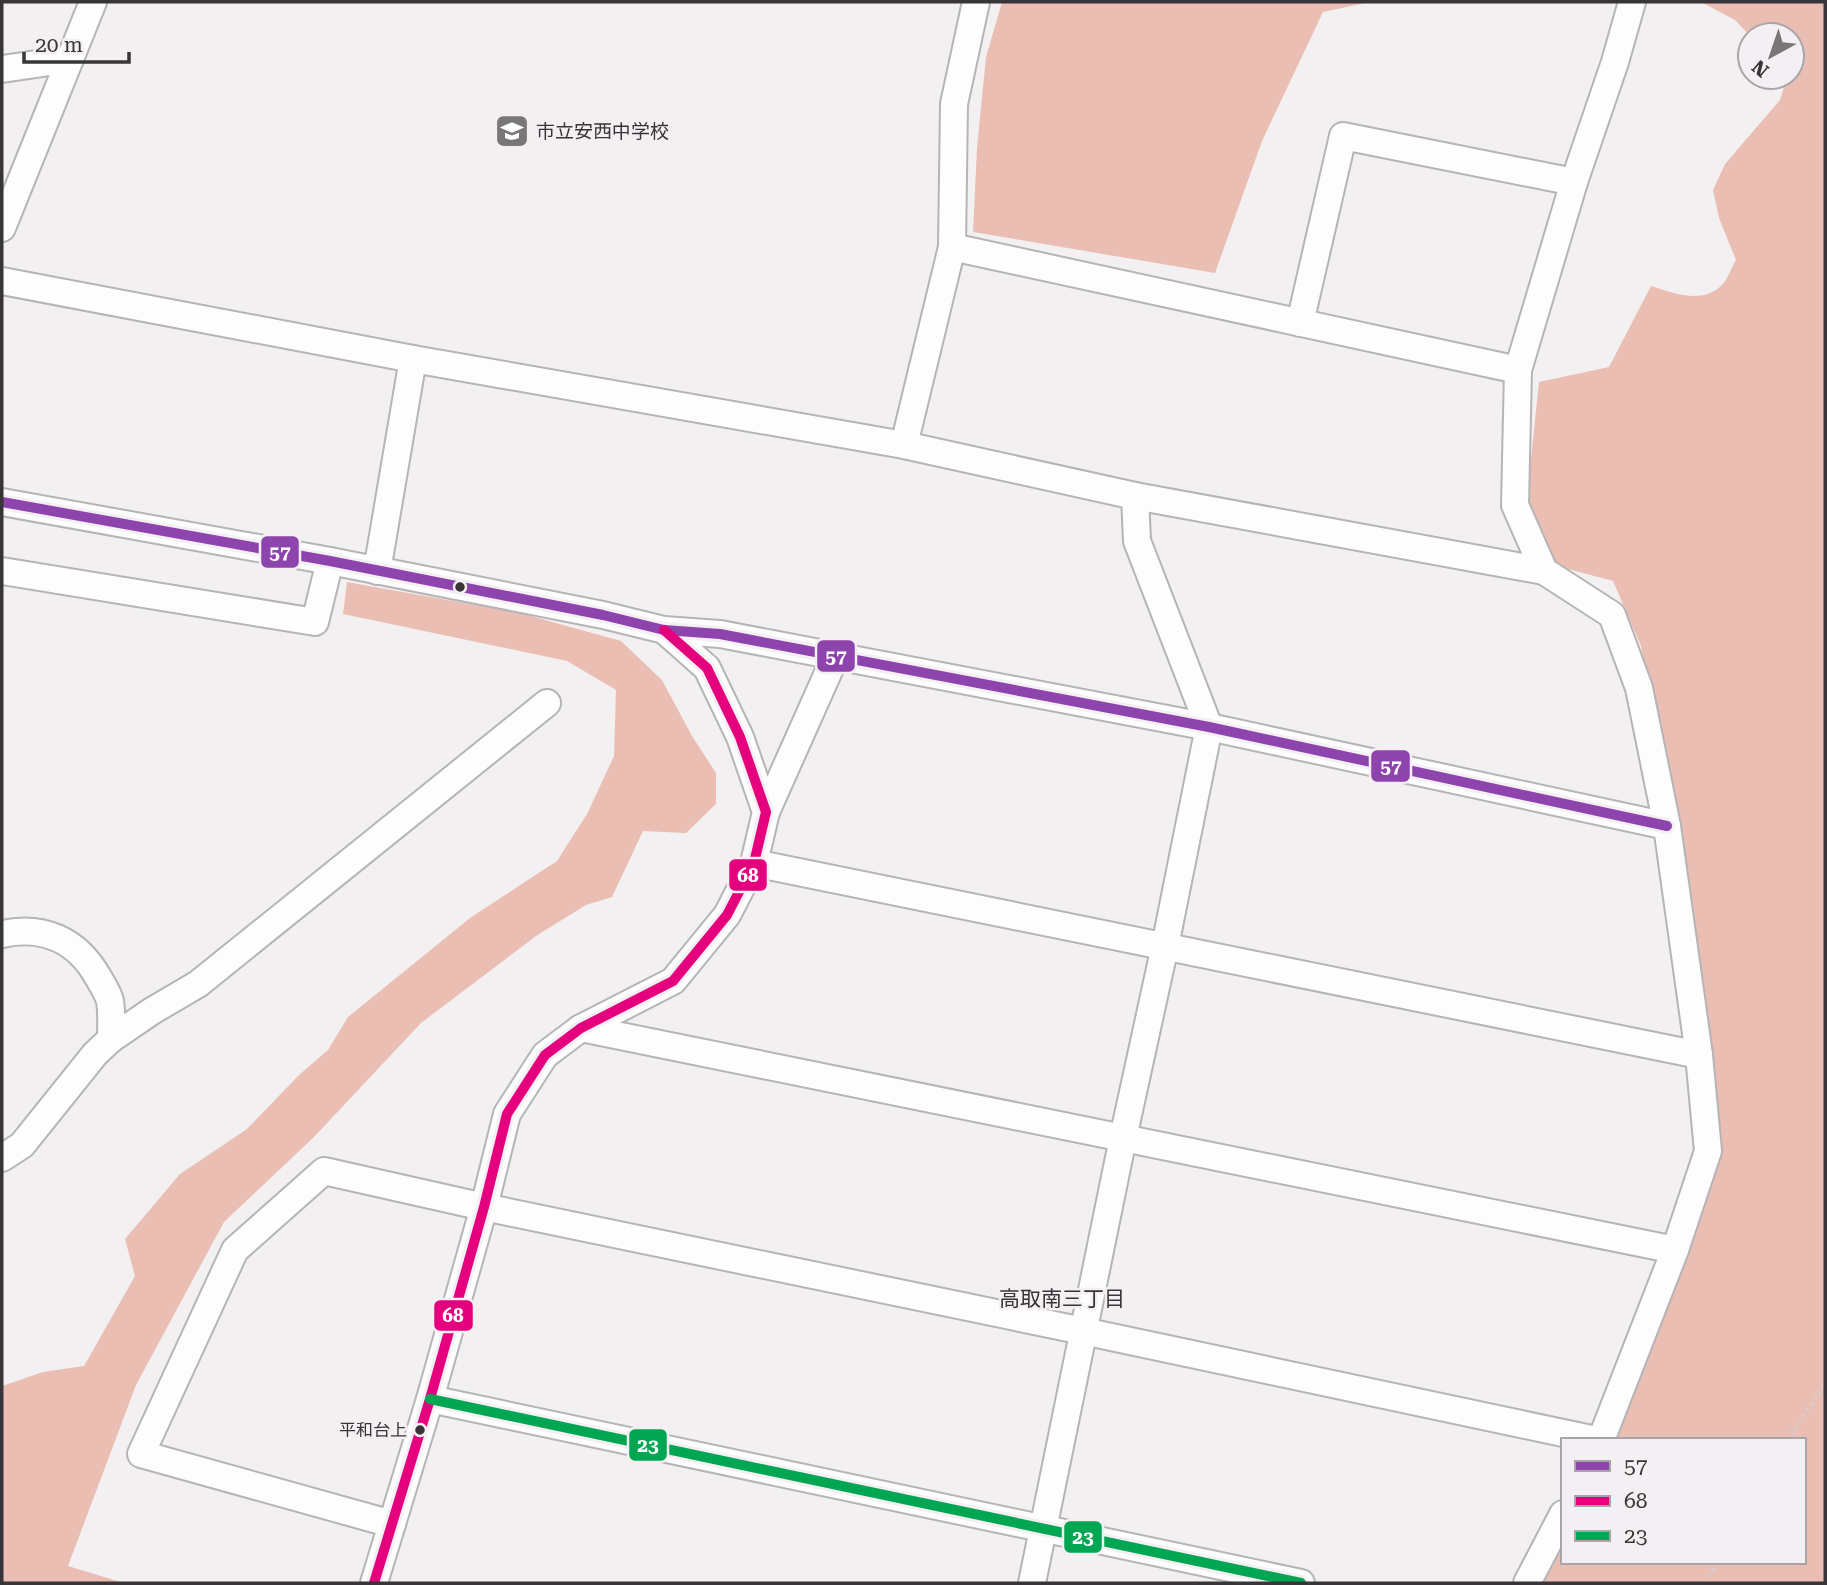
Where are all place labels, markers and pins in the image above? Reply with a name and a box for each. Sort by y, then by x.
school or university icon: 市立安西中学校 [493,112,531,150]
place label: 市立安西中学校 [536,120,669,143]
unlabelled marker [453,580,467,594]
place label: 平和台上 [339,1420,407,1440]
marker: 平和台上 [413,1423,427,1437]

